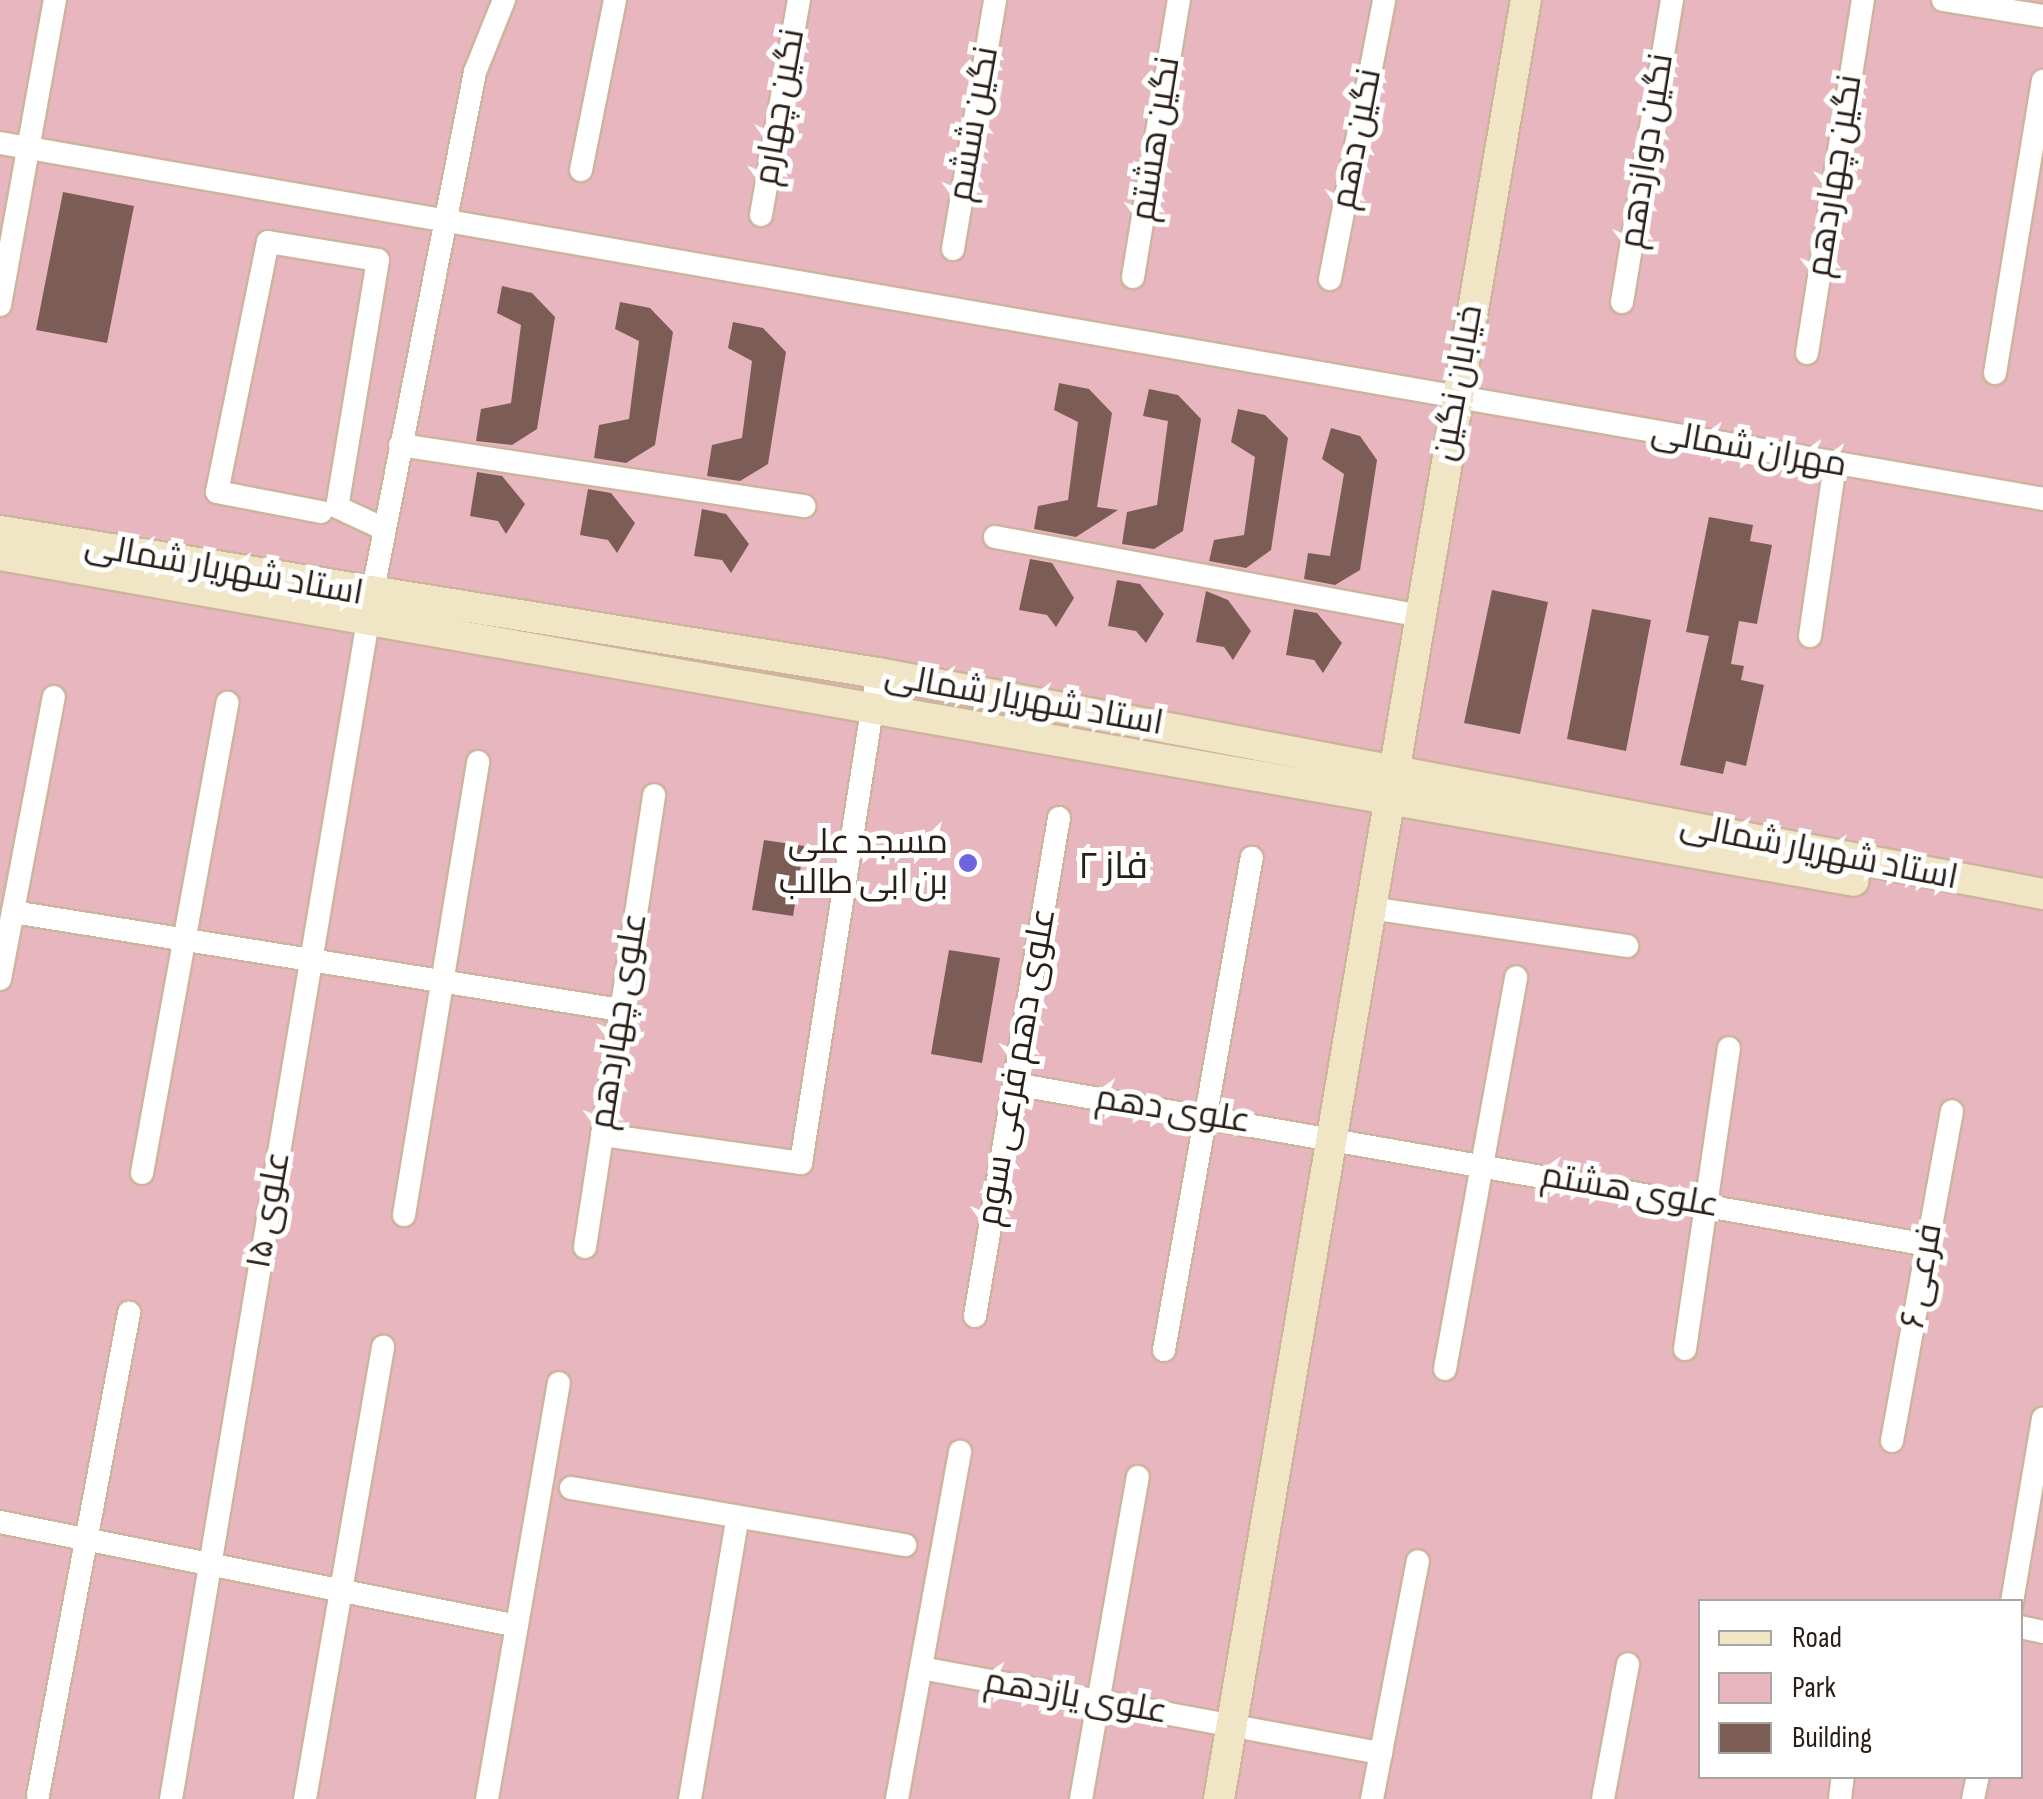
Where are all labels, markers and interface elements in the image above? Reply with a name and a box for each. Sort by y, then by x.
street label: نگین چهارم [746,25,814,189]
street label: نگین ششم [940,43,1008,205]
street label: نگین دوازدهم [1611,50,1683,252]
street label: نگین هشتم [1122,54,1190,224]
street label: نگین دهم [1323,65,1391,213]
street label: نگین چهاردهم [1798,72,1872,280]
street label: خیابان نگین [1424,302,1492,464]
street label: مهران شمالی [1648,411,1850,487]
street label: استاد شهریار شمالی [82,525,366,615]
street label: استاد شهریار شمالی [882,655,1166,745]
street label: استاد شهریار شمالی [1677,804,1961,900]
place label: مسجد علی بن ابی طالب [779,822,948,904]
district label: فاز ۲ [1078,844,1148,890]
marker: مسجد علی بن ابی طالب [957,852,979,874]
street label: علوی دهم فرعی سوم [968,905,1066,1229]
street label: علوی چهاردهم [581,910,657,1132]
street label: علوی دهم [1092,1077,1254,1143]
street label: علوی ۱۵ [238,1148,300,1272]
street label: علوی هشتم [1538,1155,1722,1227]
street label: فرعی ۶ [1892,1220,1952,1332]
legend [1698,1599,2023,1779]
text: Road [1792,1620,1842,1656]
street label: علوی یازدهم [981,1660,1171,1734]
text: Park [1792,1670,1836,1706]
text: Building [1792,1720,1872,1756]

